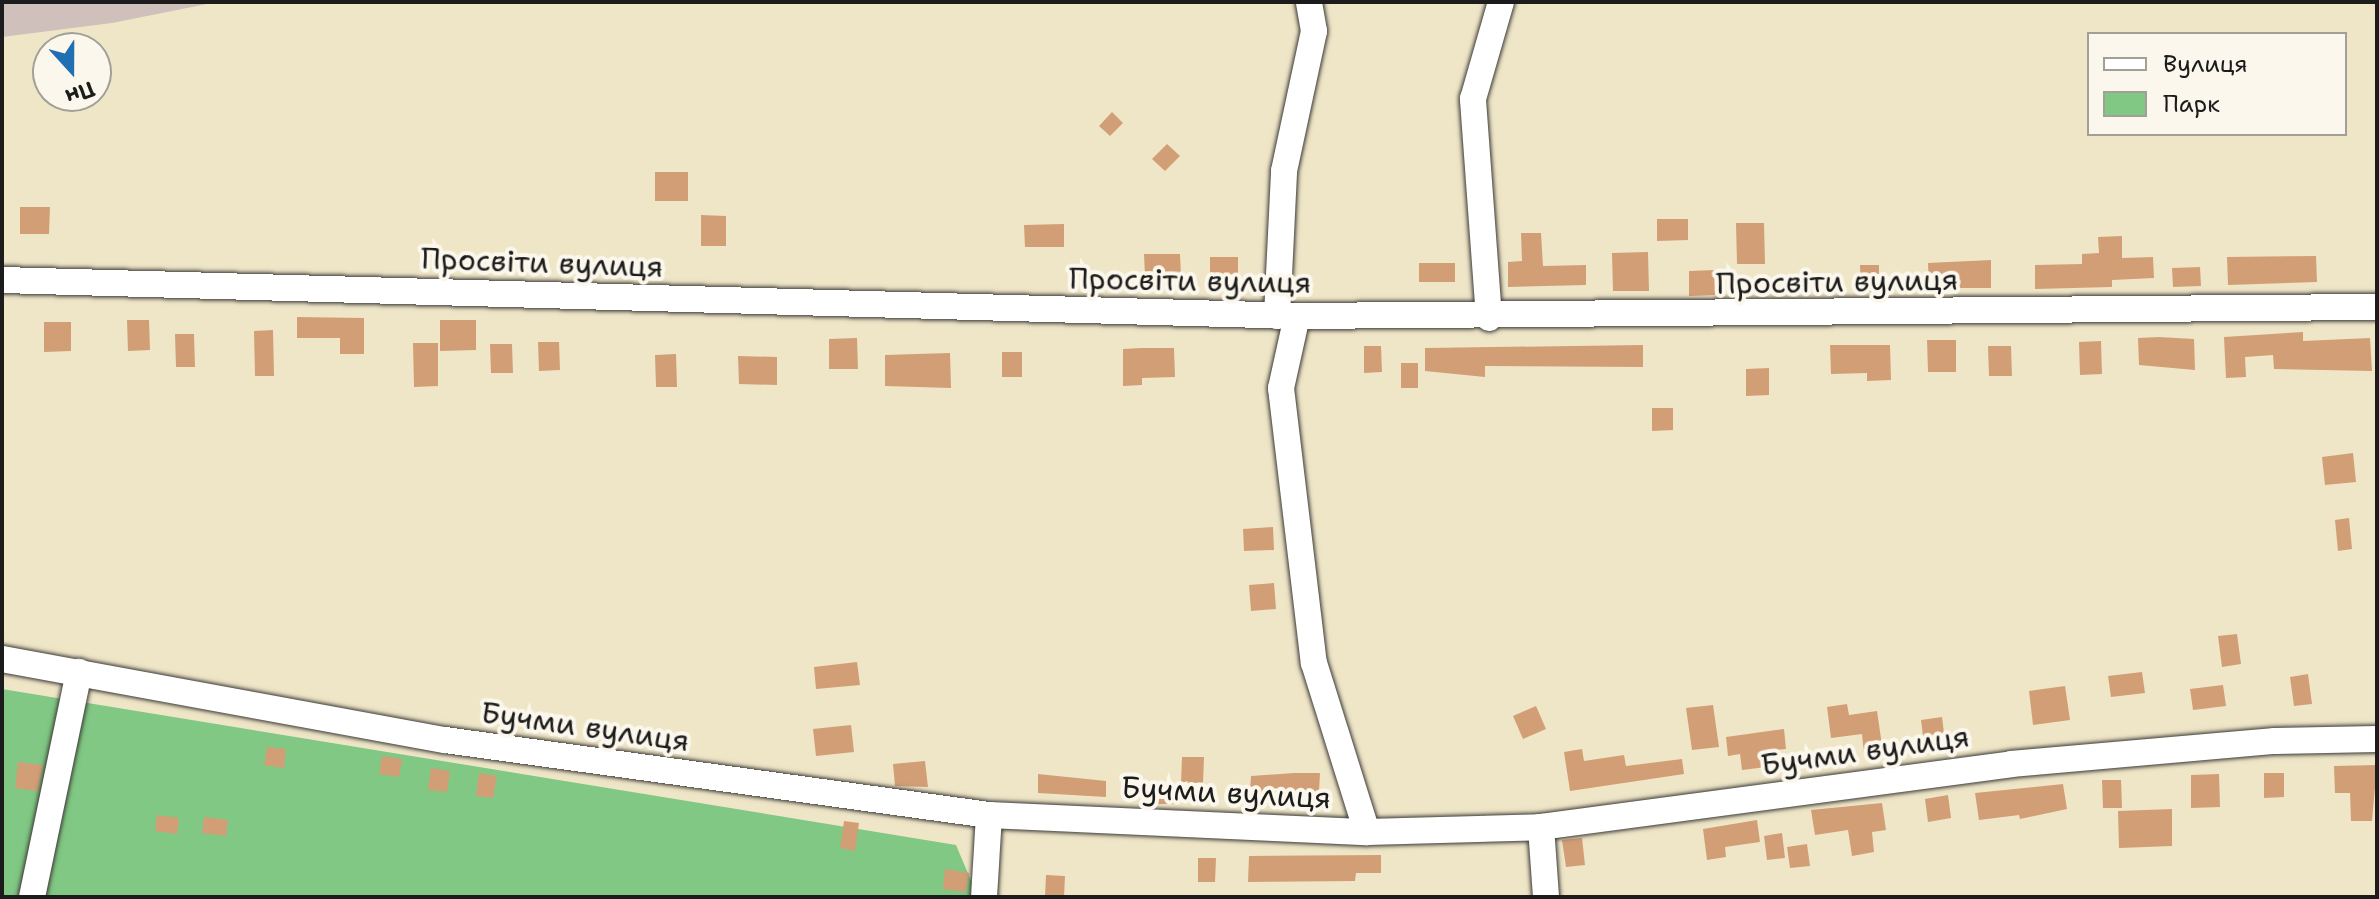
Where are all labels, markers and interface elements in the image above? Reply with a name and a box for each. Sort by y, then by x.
north arrow [32,32,112,112]
legend [2087,32,2347,136]
text: Вулиця [2163,48,2248,80]
text: Пн [61,74,99,112]
text: Парк [2163,88,2220,120]
street label: Просвіти вулиця [420,241,664,285]
street label: Просвіти вулиця [1069,261,1311,301]
street label: Просвіти вулиця [1716,262,1958,302]
street label: Бучми вулиця [478,695,692,759]
street label: Бучми вулиця [1758,719,1972,783]
street label: Бучми вулиця [1120,770,1332,816]

